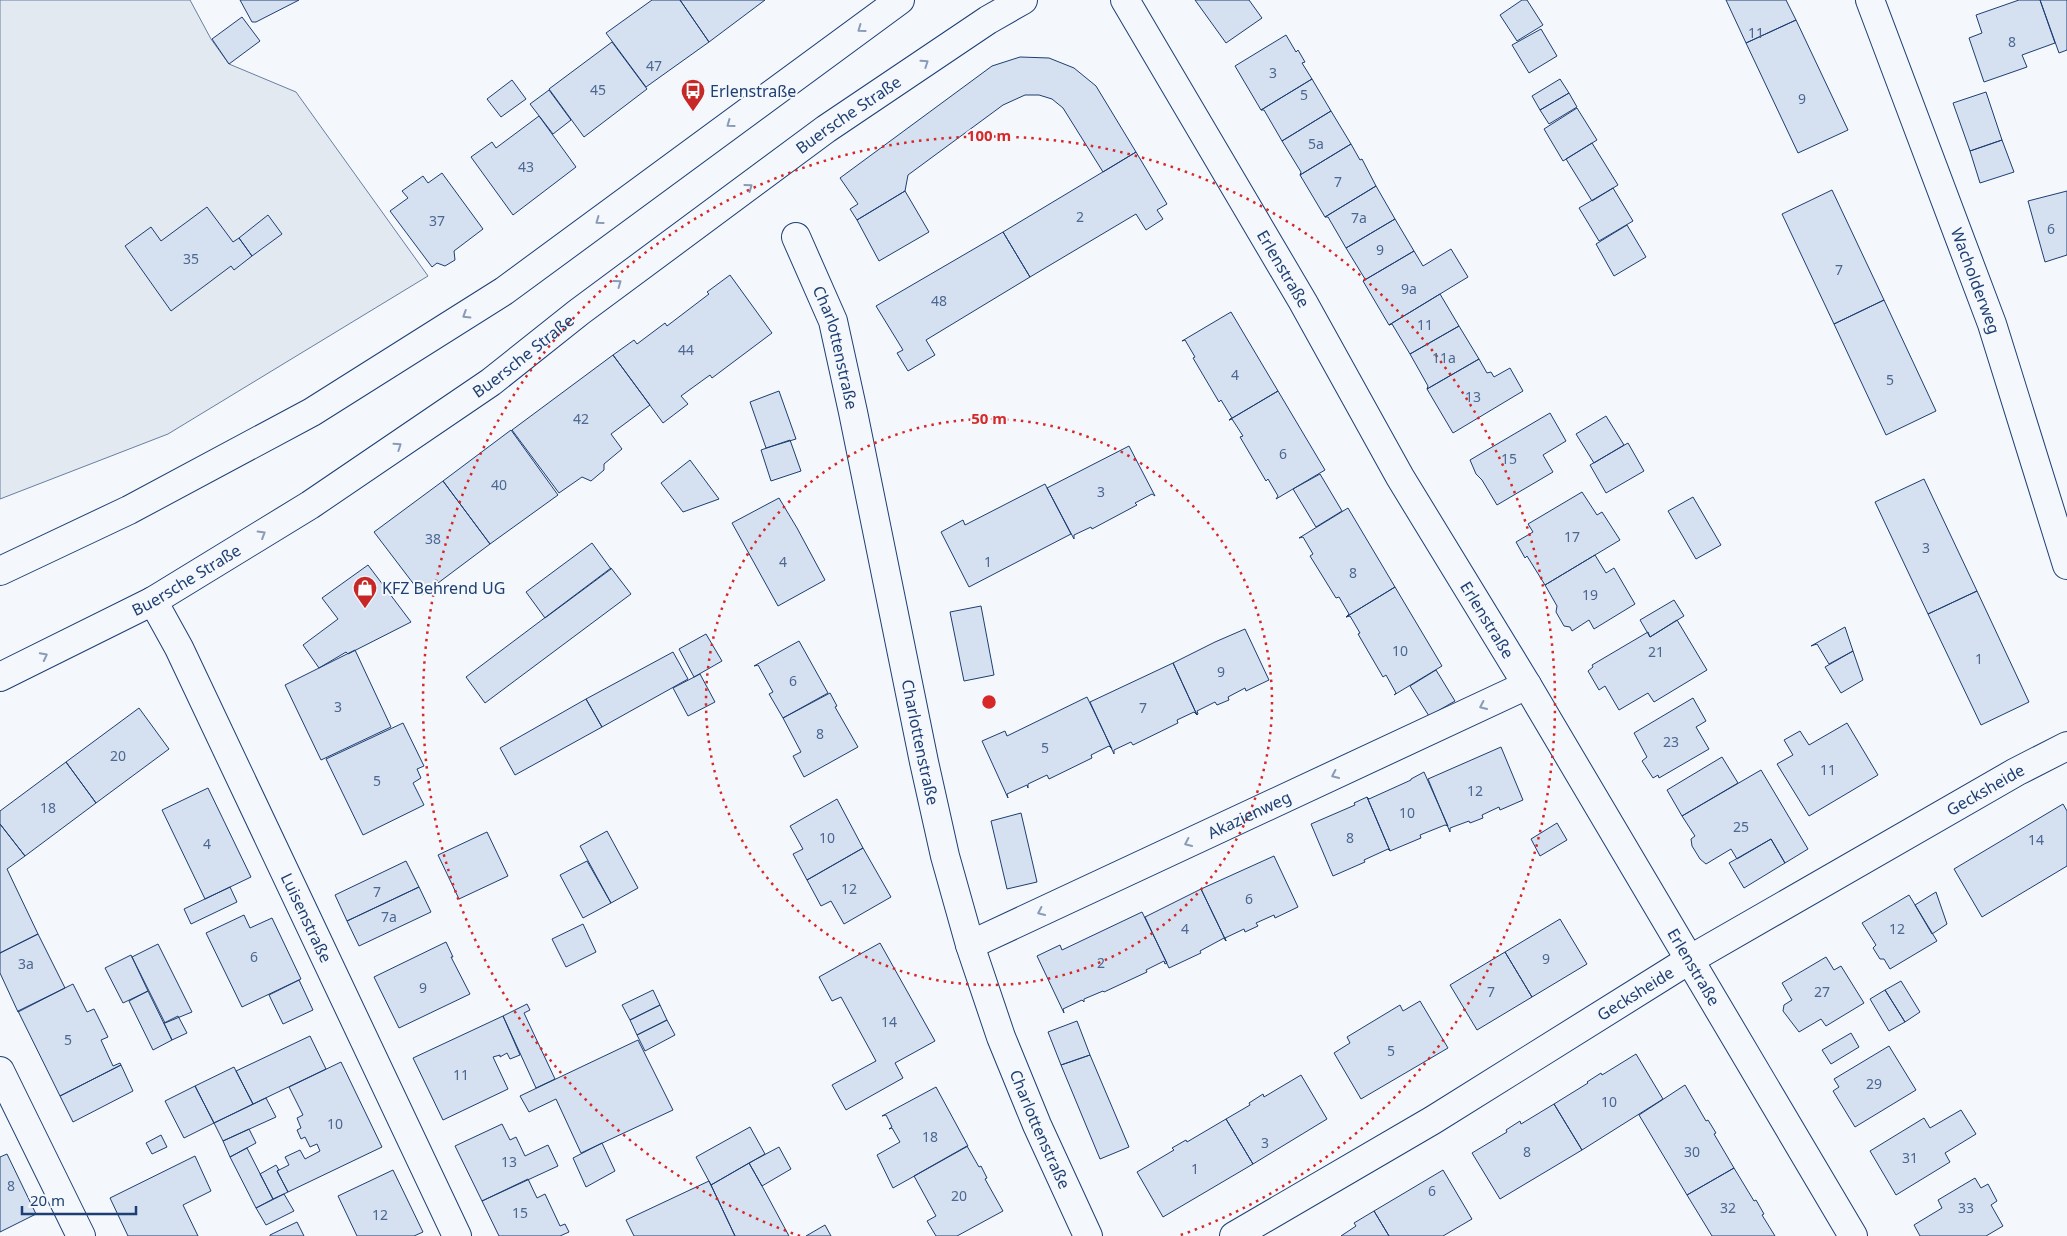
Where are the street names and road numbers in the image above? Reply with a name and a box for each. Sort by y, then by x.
street label: Buersche Straße [791,71,905,159]
street label: Wacholderweg [1946,225,2005,337]
street label: Erlenstraße [1252,226,1315,311]
street label: Charlottenstraße [808,282,863,411]
street label: Buersche Straße [468,309,578,403]
street label: Buersche Straße [128,539,245,621]
street label: Erlenstraße [1455,577,1519,662]
street label: Charlottenstraße [897,678,944,807]
street label: Gecksheide [1942,759,2028,821]
street label: Akazienweg [1204,786,1294,844]
street label: Luisenstraße [276,869,337,966]
street label: Erlenstraße [1662,924,1725,1010]
street label: Gecksheide [1593,961,1678,1026]
street label: Charlottenstraße [1005,1066,1076,1192]

